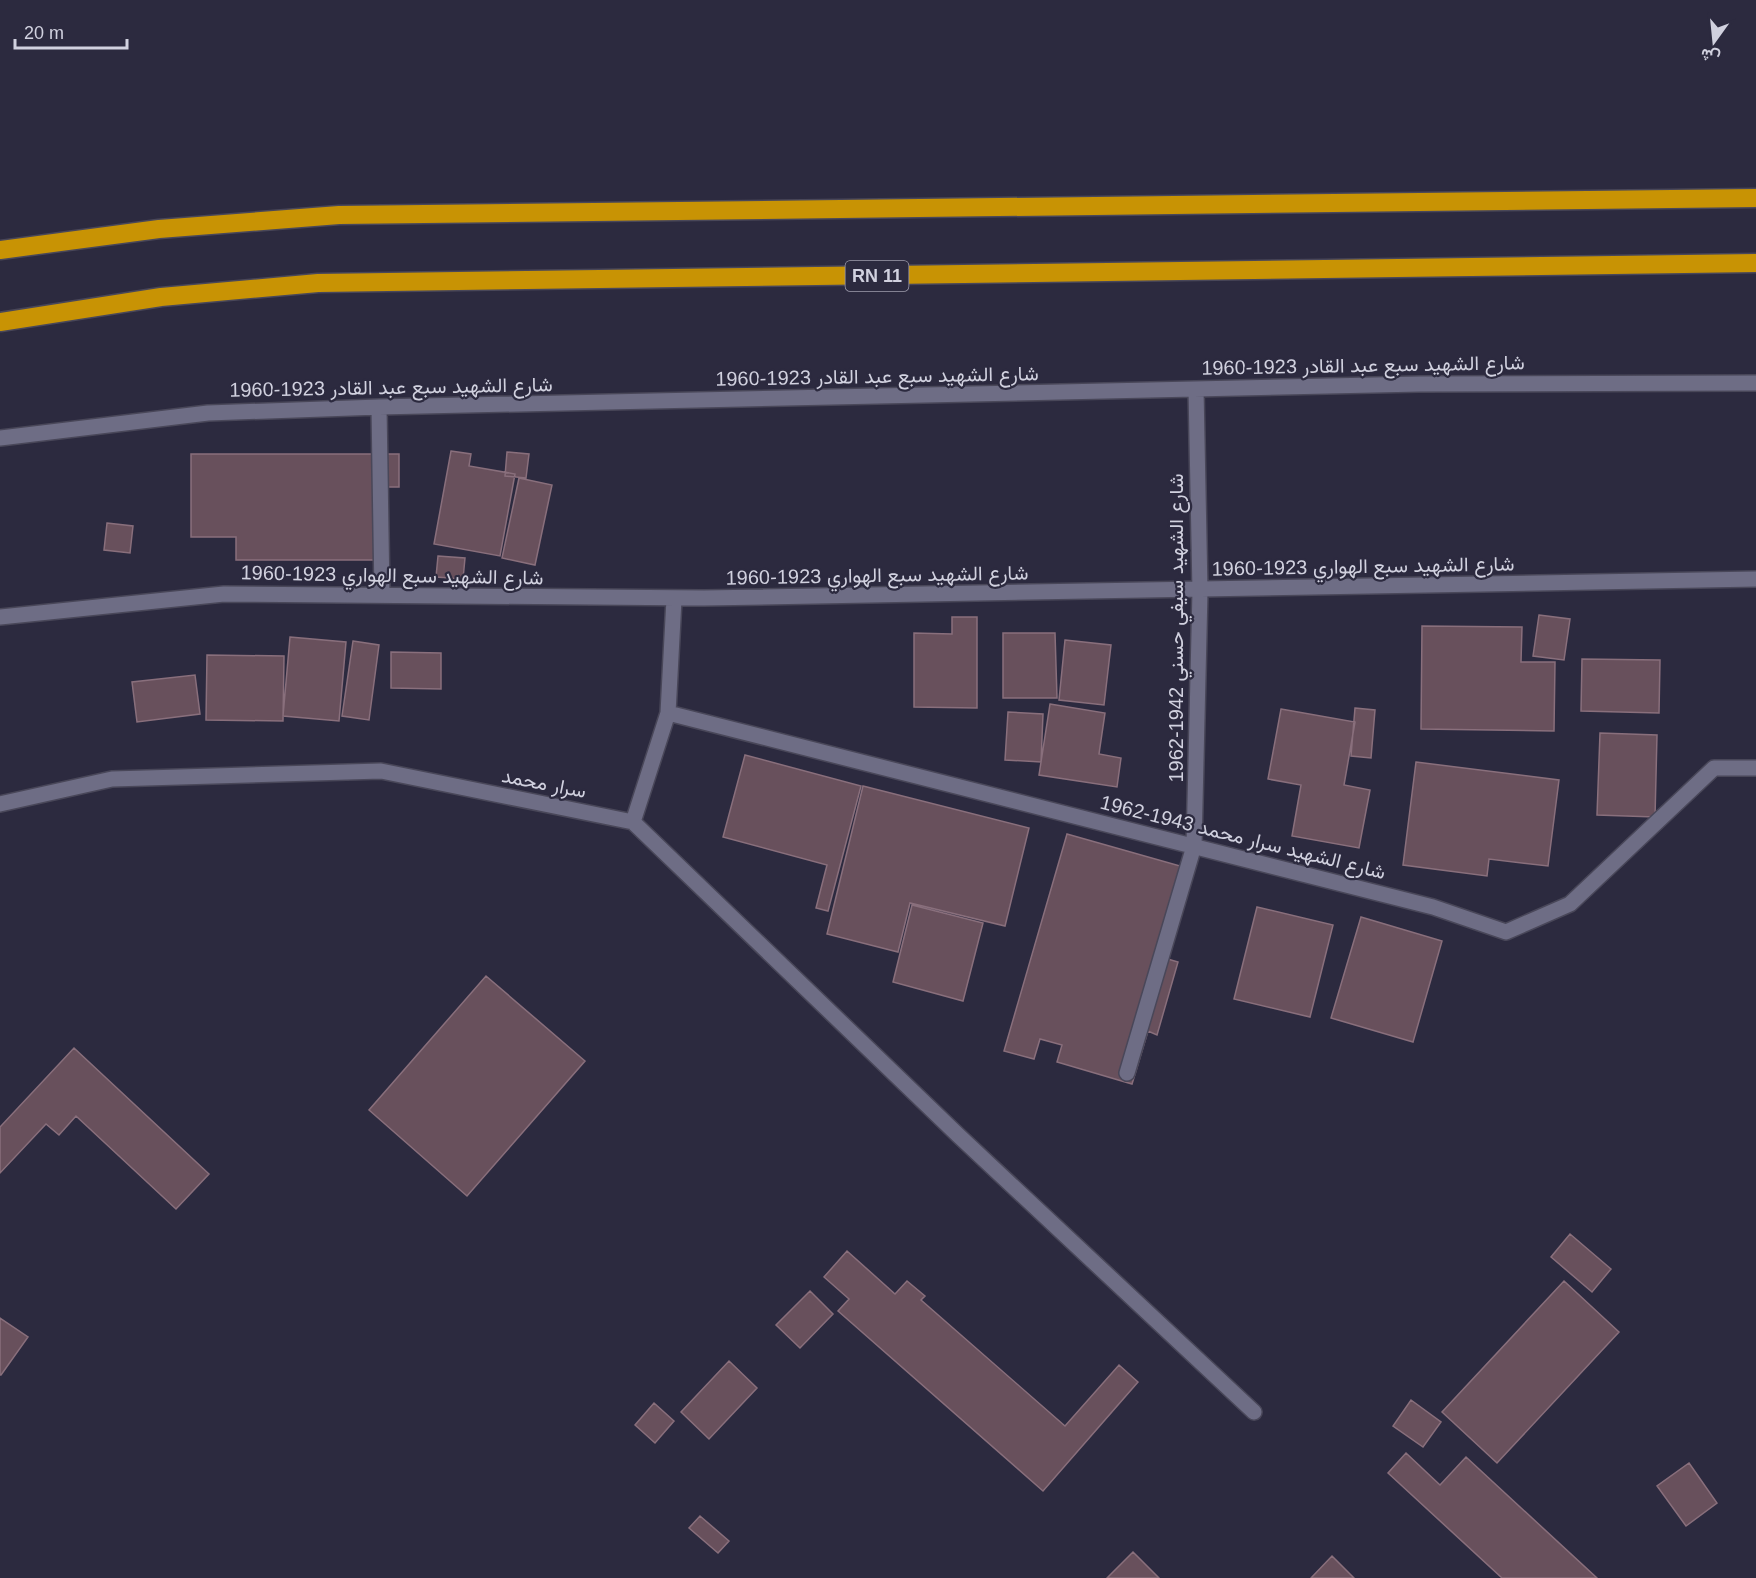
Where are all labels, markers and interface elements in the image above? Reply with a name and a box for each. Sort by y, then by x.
scale bar [15,12,128,50]
north arrow [1684,12,1744,72]
text: 20 m [24,23,64,43]
text: ش [1699,44,1722,67]
road number: RN 11 [846,261,908,291]
street label: شارع الشهيد سبع عبد القادر 1923-1960 [1201,351,1525,382]
street label: شارع الشهيد سبع عبد القادر 1923-1960 [715,362,1039,393]
street label: شارع الشهيد سبع عبد القادر 1923-1960 [229,373,553,404]
street label: شارع الشهيد سيفي حسني 1942-1962 [1165,473,1193,783]
street label: شارع الشهيد سبع الهواري 1923-1960 [1211,552,1515,586]
street label: شارع الشهيد سبع الهواري 1923-1960 [240,561,544,595]
street label: شارع الشهيد سبع الهواري 1923-1960 [725,561,1029,595]
street label: سرار محمد [500,764,588,804]
street label: شارع الشهيد سرار محمد 1943-1962 [1097,791,1388,886]

